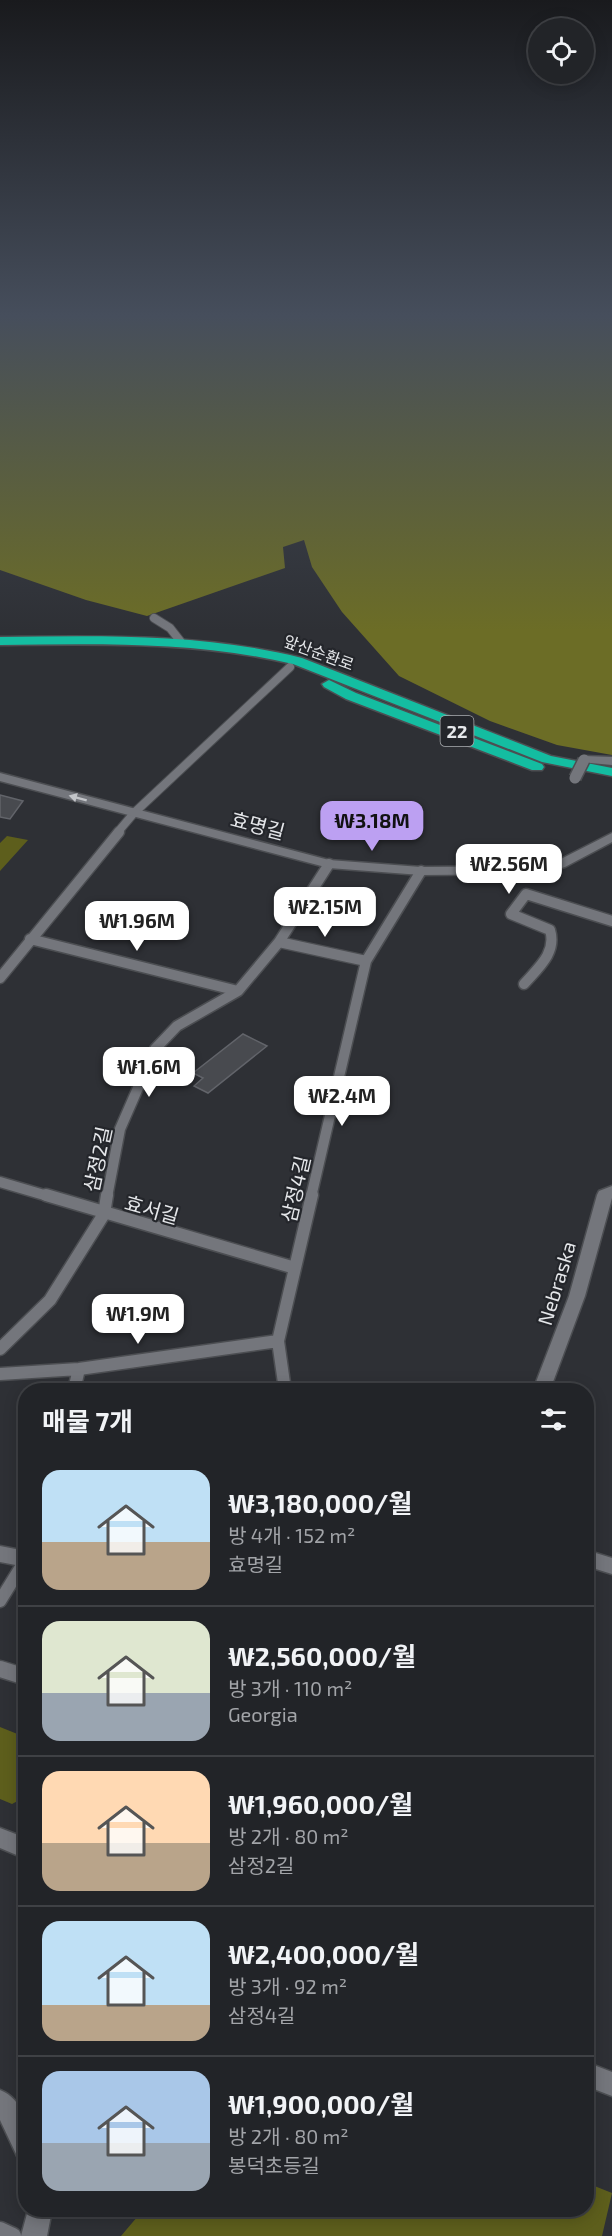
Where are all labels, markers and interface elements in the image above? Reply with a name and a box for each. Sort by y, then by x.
map controls [528,18,594,84]
button: locate [528,18,594,84]
street label: 앞산순환로 [281,630,357,674]
road number: 22 [440,716,474,746]
one-way arrow [69,793,87,802]
pin: ₩3.18M [323,801,421,852]
street label: 효명길 [228,806,288,844]
text: ₩3.18M [334,808,410,832]
pin: ₩2.56M [460,844,558,895]
text: ₩2.56M [470,851,548,875]
pin: ₩2.15M [276,887,374,938]
text: ₩2.15M [288,894,362,918]
pin: ₩1.96M [88,901,186,952]
text: ₩1.96M [99,908,175,932]
pin: ₩1.6M [107,1047,191,1098]
text: ₩1.6M [117,1054,181,1078]
pin: ₩2.4M [300,1076,384,1127]
text: ₩2.4M [308,1083,376,1107]
street label: 삼정2길 [78,1124,116,1194]
street label: 삼정4길 [276,1153,314,1225]
street label: 효서길 [122,1190,182,1228]
street label: Nebraska [532,1238,580,1328]
pin: ₩1.9M [96,1294,180,1345]
text: ₩1.9M [106,1301,170,1325]
icon: filters [537,1403,570,1436]
text: 매물 7개 [42,1405,133,1436]
text: ₩3,180,000/월 [228,1487,412,1518]
icon: home [90,1494,162,1566]
text: 방 4개 · 152 m² [228,1523,355,1547]
text: 효명길 [228,1552,283,1576]
text: ₩2,560,000/월 [228,1640,416,1671]
icon: home [90,1645,162,1717]
text: 방 3개 · 110 m² [228,1676,352,1700]
text: Georgia [228,1702,298,1726]
text: ₩1,960,000/월 [228,1788,413,1819]
icon: home [90,1795,162,1867]
text: 방 2개 · 80 m² [228,1824,349,1848]
text: 삼정2길 [228,1853,294,1877]
text: ₩2,400,000/월 [228,1938,419,1969]
icon: home [90,1945,162,2017]
text: 방 3개 · 92 m² [228,1974,347,1998]
text: 삼정4길 [228,2003,296,2027]
text: ₩1,900,000/월 [228,2088,414,2119]
icon: home [90,2095,162,2167]
text: 방 2개 · 80 m² [228,2124,349,2148]
text: 봉덕초등길 [228,2153,320,2177]

